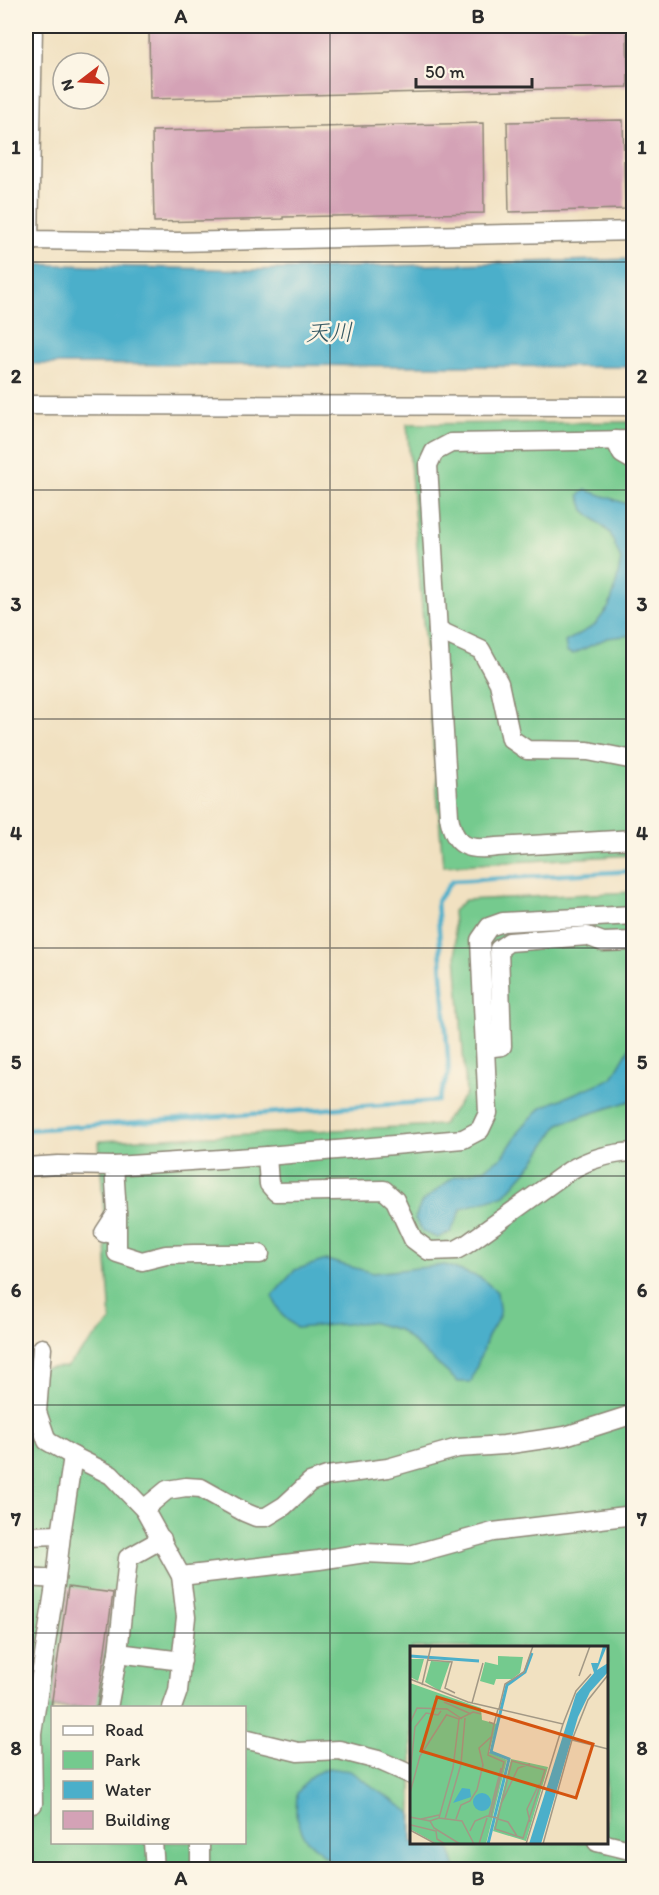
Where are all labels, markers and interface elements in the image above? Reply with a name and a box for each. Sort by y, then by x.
text: A [174,4,188,28]
text: B [472,4,485,28]
north arrow [51,51,111,111]
scale bar [416,51,532,89]
text: 50 m [425,61,465,83]
text: N [56,77,78,93]
text: 1 [11,135,21,159]
text: 1 [637,135,647,159]
water label: 天川 [305,317,353,347]
text: 2 [11,364,22,388]
text: 2 [637,364,648,388]
text: 3 [11,592,22,616]
text: 3 [637,592,648,616]
text: 4 [10,821,22,845]
text: 4 [636,821,648,845]
text: 5 [11,1050,22,1074]
text: 5 [637,1050,648,1074]
text: 6 [11,1278,22,1302]
text: 6 [637,1278,648,1302]
text: 7 [10,1507,21,1531]
text: 7 [636,1507,647,1531]
inset map [410,1646,608,1844]
legend [51,1706,246,1844]
text: Road [105,1719,144,1741]
text: 8 [11,1736,22,1760]
text: 8 [637,1736,648,1760]
text: Park [105,1749,140,1771]
text: Water [105,1779,151,1801]
text: Building [105,1809,171,1831]
text: A [174,1866,188,1890]
text: B [472,1866,485,1890]

